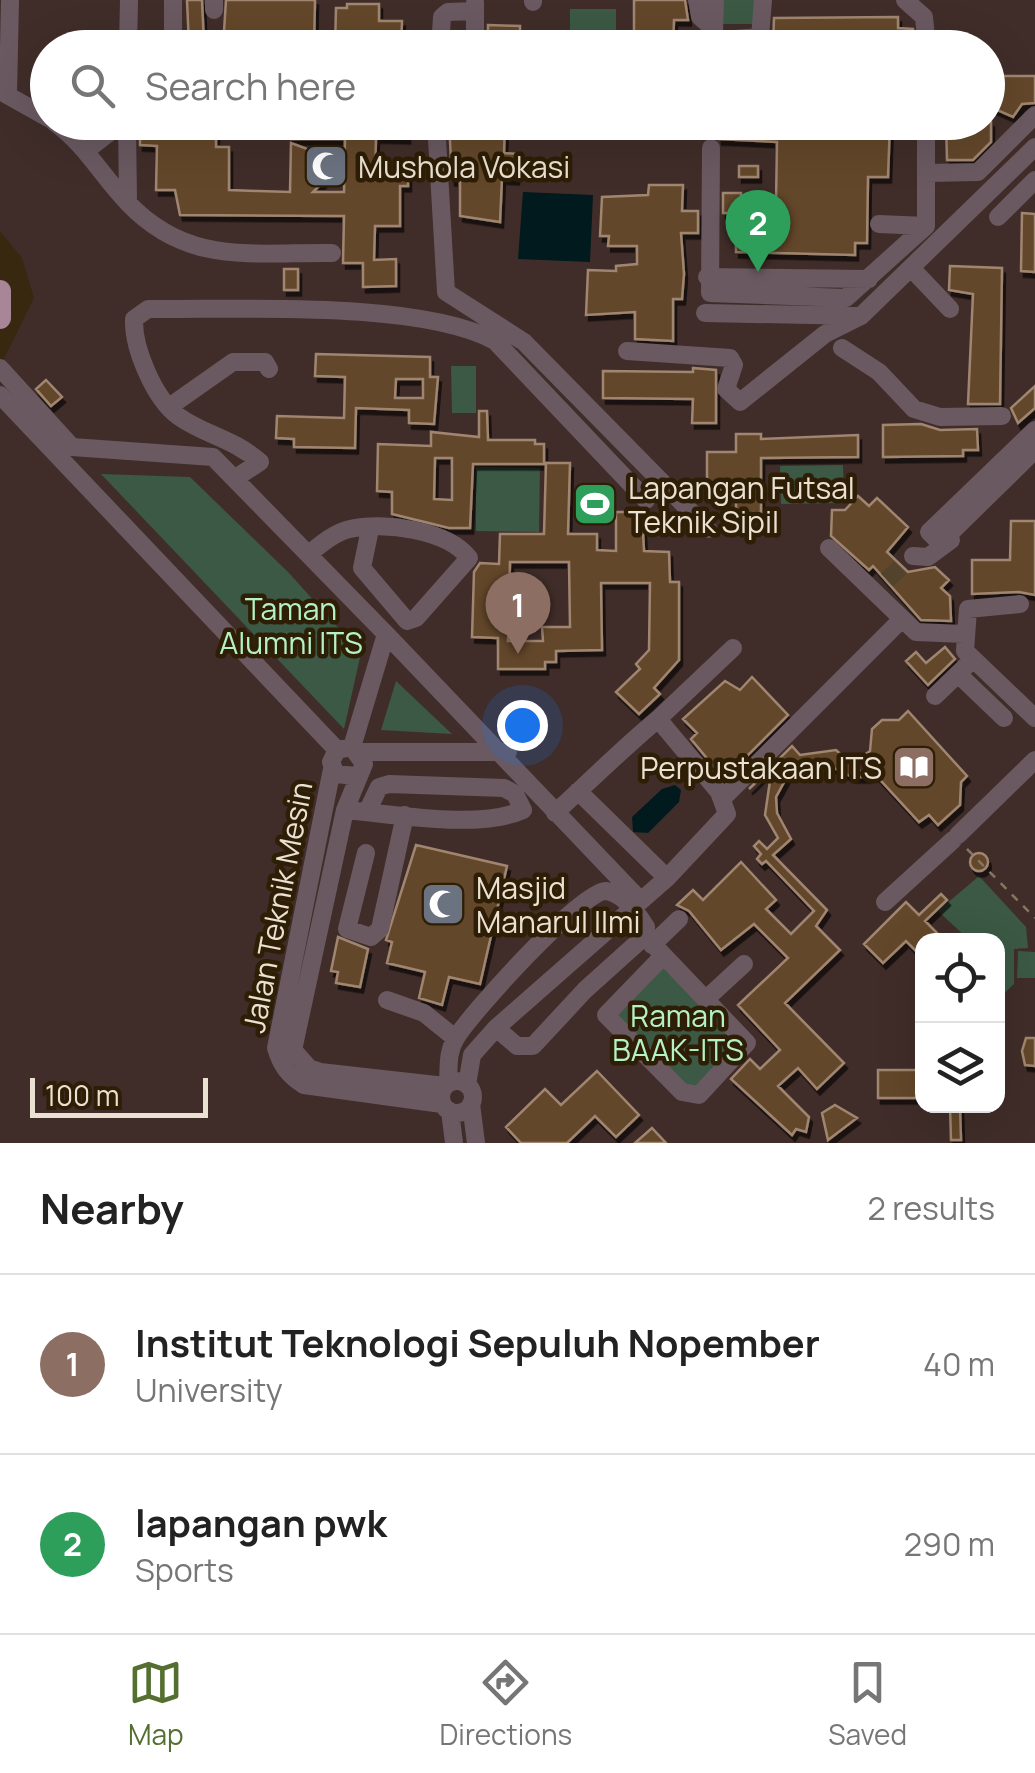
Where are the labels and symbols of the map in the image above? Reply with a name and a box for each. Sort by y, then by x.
mosque icon: Mushola Vokasi [303,143,349,189]
place label: Mushola Vokasi [358,146,570,187]
pin: 2 [726,190,790,272]
place label: Lapangan Futsal Teknik Sipil [628,467,855,542]
sports icon: Lapangan Futsal Teknik Sipil [572,481,618,527]
pin: 1 [486,572,550,654]
park label: Taman Alumni ITS [219,588,363,663]
your location [497,700,548,751]
library icon: Perpustakaan ITS [891,744,937,790]
place label: Perpustakaan ITS [640,747,882,788]
street label: Jalan Teknik Mesin [233,778,321,1036]
place label: Masjid Manarul Ilmi [476,867,640,942]
mosque icon: Masjid Manarul Ilmi [420,881,466,927]
park label: Raman BAAK-ITS [612,995,744,1070]
scale bar [30,1073,208,1118]

